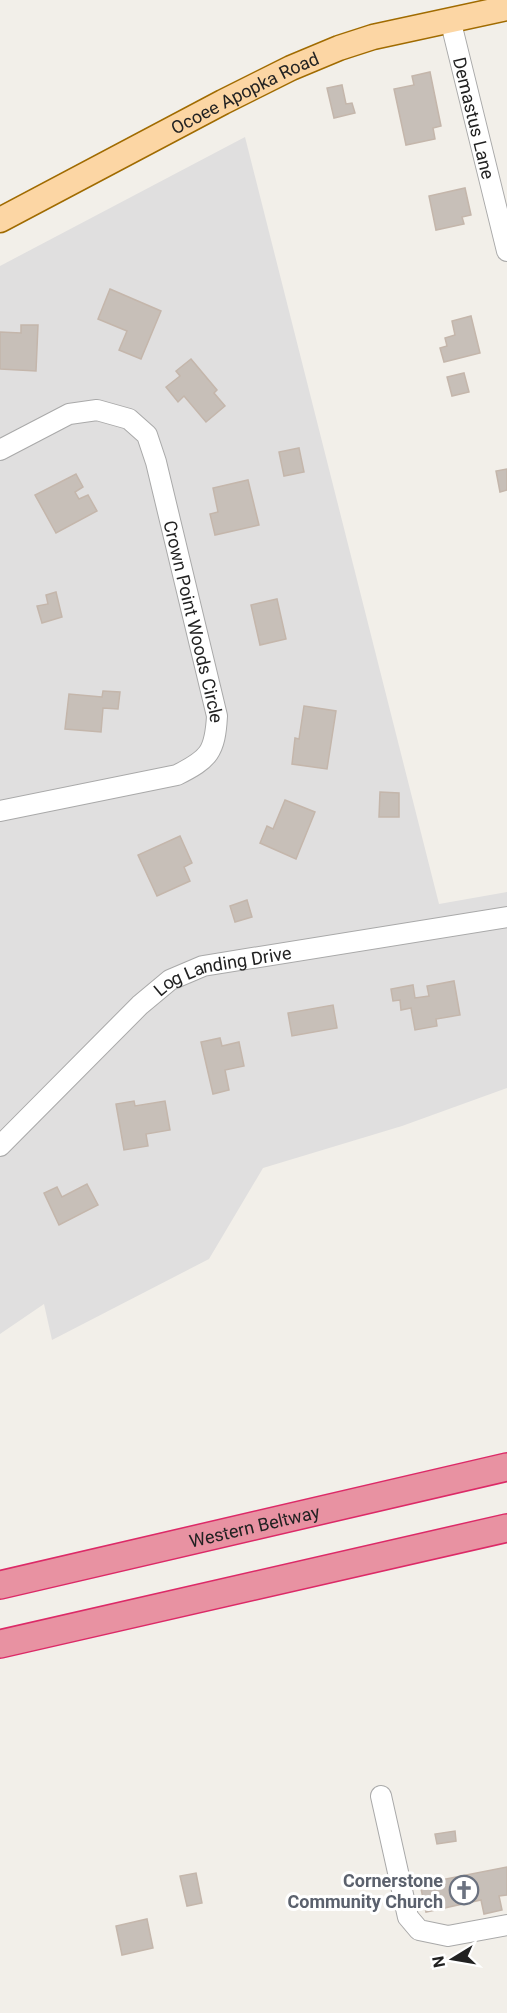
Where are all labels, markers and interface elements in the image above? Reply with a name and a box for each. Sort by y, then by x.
street label: Ocoee Apopka Road [167,47,322,138]
street label: Demastus Lane [449,55,499,181]
street label: Crown Point Woods Circle [160,518,228,724]
street label: Log Landing Drive [149,941,293,1000]
street label: Western Beltway [187,1500,322,1551]
place label: Cornerstone Community Church [287,1870,443,1912]
church icon: Cornerstone Community Church [448,1874,480,1906]
north arrow [423,1929,483,1989]
text: N [428,1954,449,1969]

